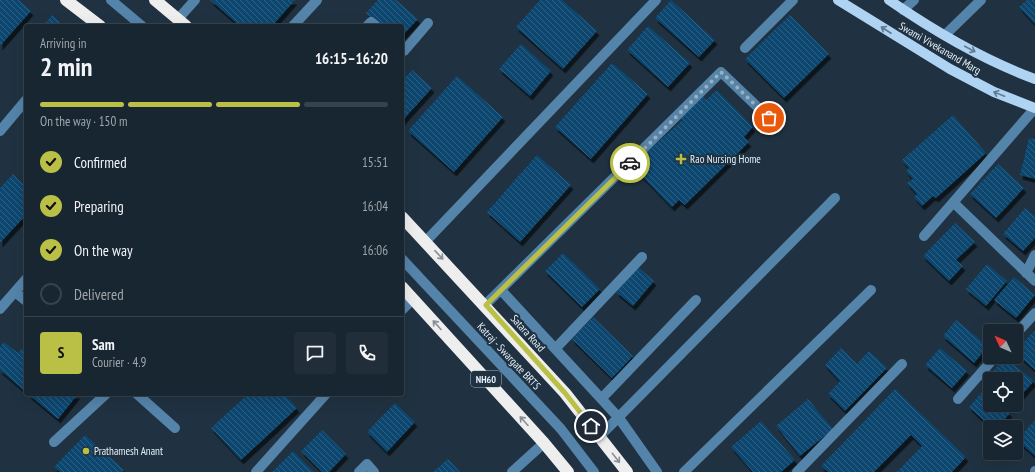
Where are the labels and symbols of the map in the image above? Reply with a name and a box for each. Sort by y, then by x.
street label: Swami Vivekanand Marg [896,19,984,77]
one-way arrow [880,26,891,34]
one-way arrow [964,46,976,53]
one-way arrow [993,89,1005,97]
pin [752,101,786,135]
courier [610,143,650,183]
place label: Rao Nursing Home [690,152,761,166]
marker: Rao Nursing Home [675,153,687,165]
one-way arrow [434,250,444,260]
street label: Satara Road [508,312,548,355]
one-way arrow [432,320,442,330]
street label: Katraj - Swargate BRTS [474,320,544,393]
north arrow [983,324,1023,364]
road number: NH60 [471,371,501,387]
pin [574,409,608,443]
one-way arrow [520,416,529,426]
place label: Prathamesh Anant [94,444,163,458]
marker: Prathamesh Anant [81,446,91,456]
one-way arrow [612,452,621,463]

